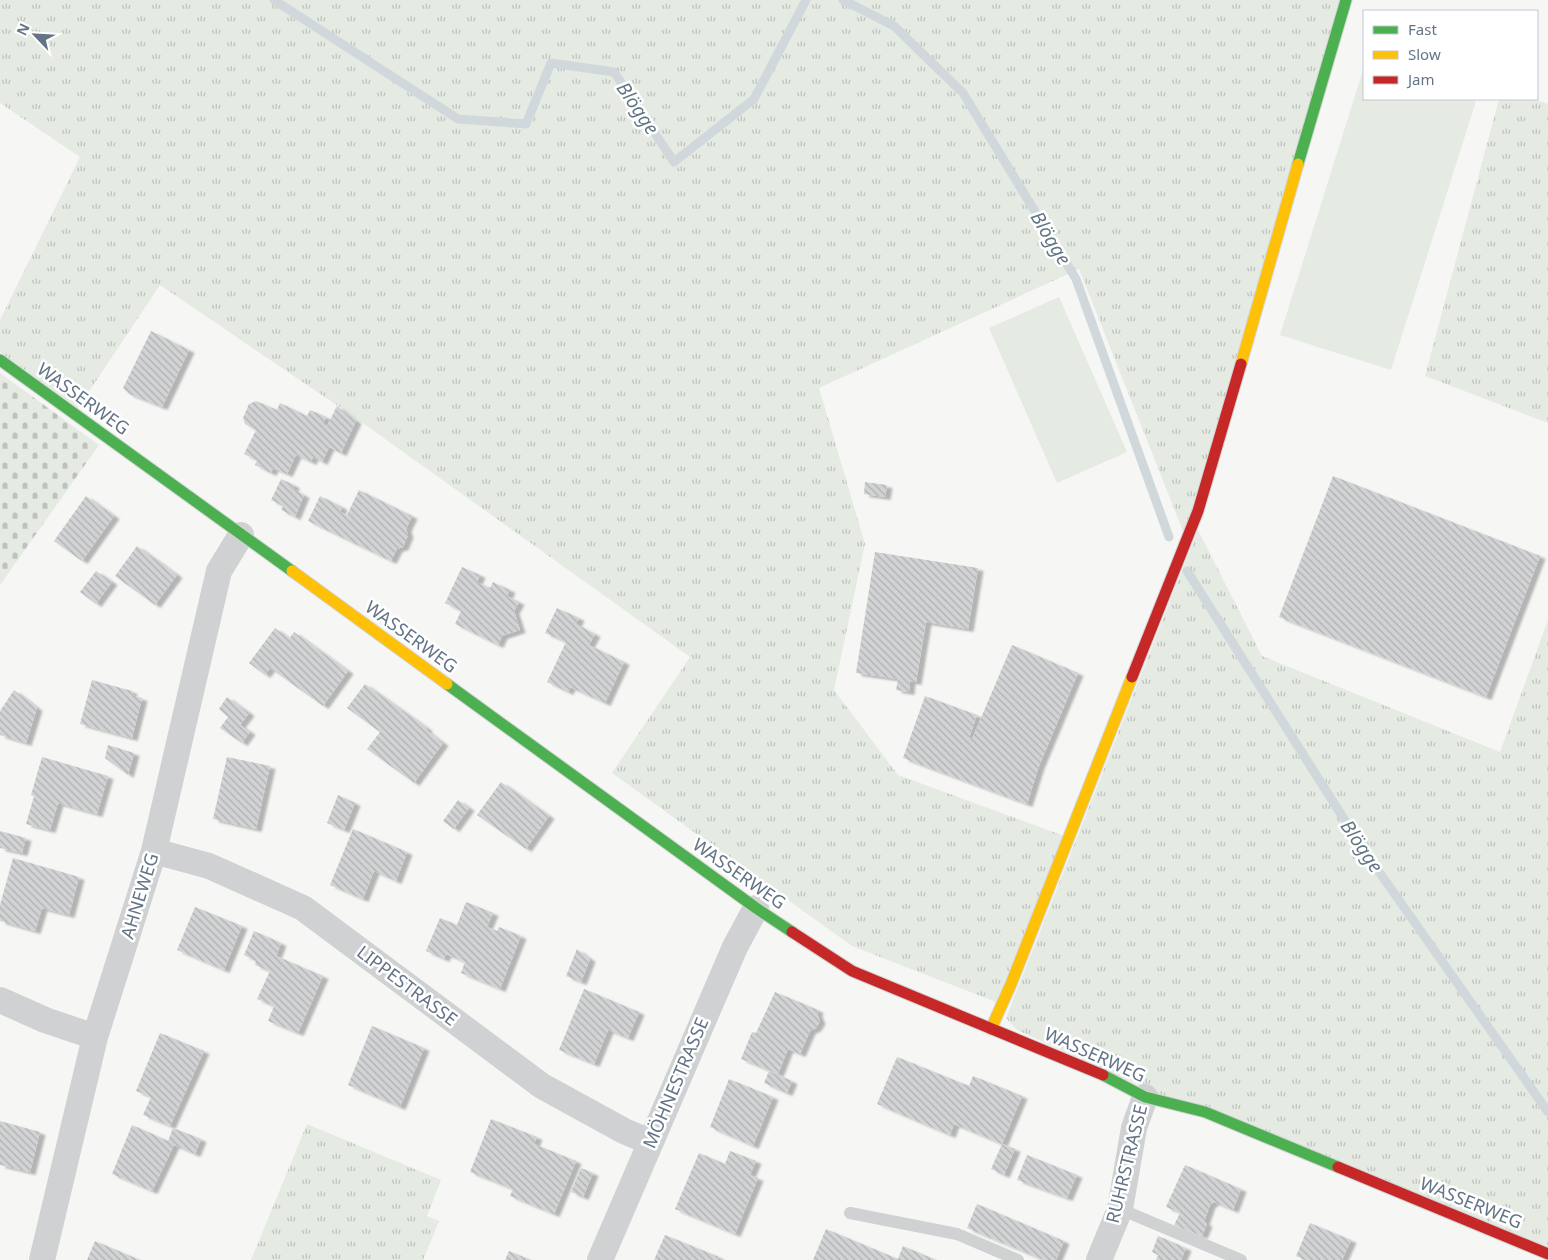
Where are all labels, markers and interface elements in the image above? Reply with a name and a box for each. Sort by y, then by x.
north arrow [10,10,60,60]
legend [1363,10,1538,100]
text: Fast [1408,19,1437,39]
text: N [12,20,34,38]
text: Slow [1408,44,1441,64]
text: Jam [1406,69,1435,89]
water label: Blögge [611,76,665,140]
water label: Blögge [1025,206,1077,270]
street label: WASSERWEG [33,357,134,440]
street label: WASSERWEG [361,595,462,678]
water label: Blögge [1335,814,1389,878]
street label: WASSERWEG [688,832,791,914]
street label: AHNEWEG [115,850,163,941]
street label: LIPPESTRASSE [353,940,463,1031]
street label: MÖHNESTRASSE [637,1014,713,1152]
street label: WASSERWEG [1041,1021,1150,1087]
street label: RUHRSTRASSE [1100,1102,1152,1225]
street label: WASSERWEG [1417,1171,1526,1233]

